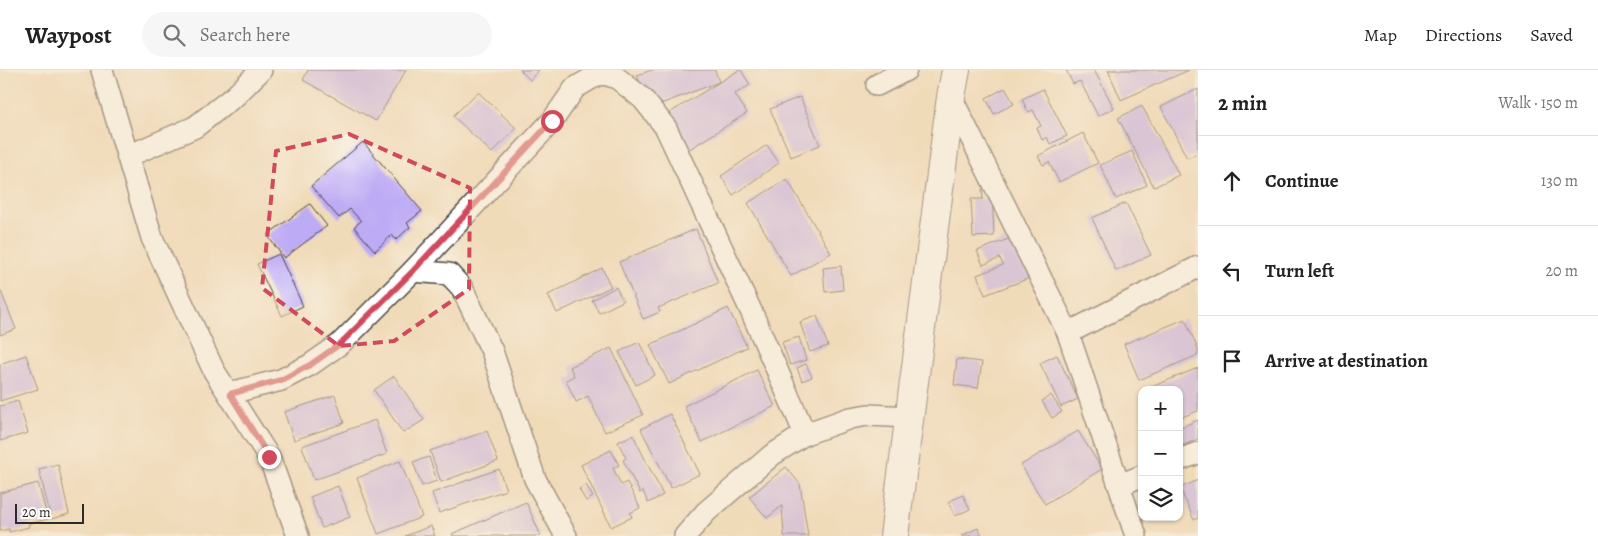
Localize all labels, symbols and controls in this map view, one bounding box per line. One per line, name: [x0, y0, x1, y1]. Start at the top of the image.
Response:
search box: [142, 12, 492, 57]
text: Waypost: [25, 19, 112, 51]
icon: search: [160, 21, 188, 49]
text: Search here: [200, 22, 290, 48]
text: Map: [1364, 23, 1397, 47]
text: Directions: [1425, 23, 1502, 47]
text: Saved: [1530, 23, 1573, 47]
text: 2 min: [1218, 89, 1267, 117]
text: Walk · 150 m: [1498, 92, 1578, 114]
route start: [541, 110, 564, 133]
icon: ahead: [1218, 167, 1246, 195]
text: Continue: [1265, 168, 1339, 194]
text: 130 m: [1541, 170, 1578, 192]
icon: left: [1218, 257, 1246, 285]
text: Turn left: [1265, 258, 1334, 284]
text: 20 m: [1545, 260, 1578, 282]
icon: arrive: [1218, 347, 1246, 375]
text: Arrive at destination: [1265, 348, 1428, 374]
map controls: [1138, 386, 1183, 521]
button: +: [1138, 386, 1183, 431]
button: −: [1138, 431, 1183, 476]
route end: [258, 446, 281, 469]
button: layers: [1138, 476, 1183, 521]
scale bar: [15, 501, 84, 524]
text: 20 m: [22, 503, 51, 522]

